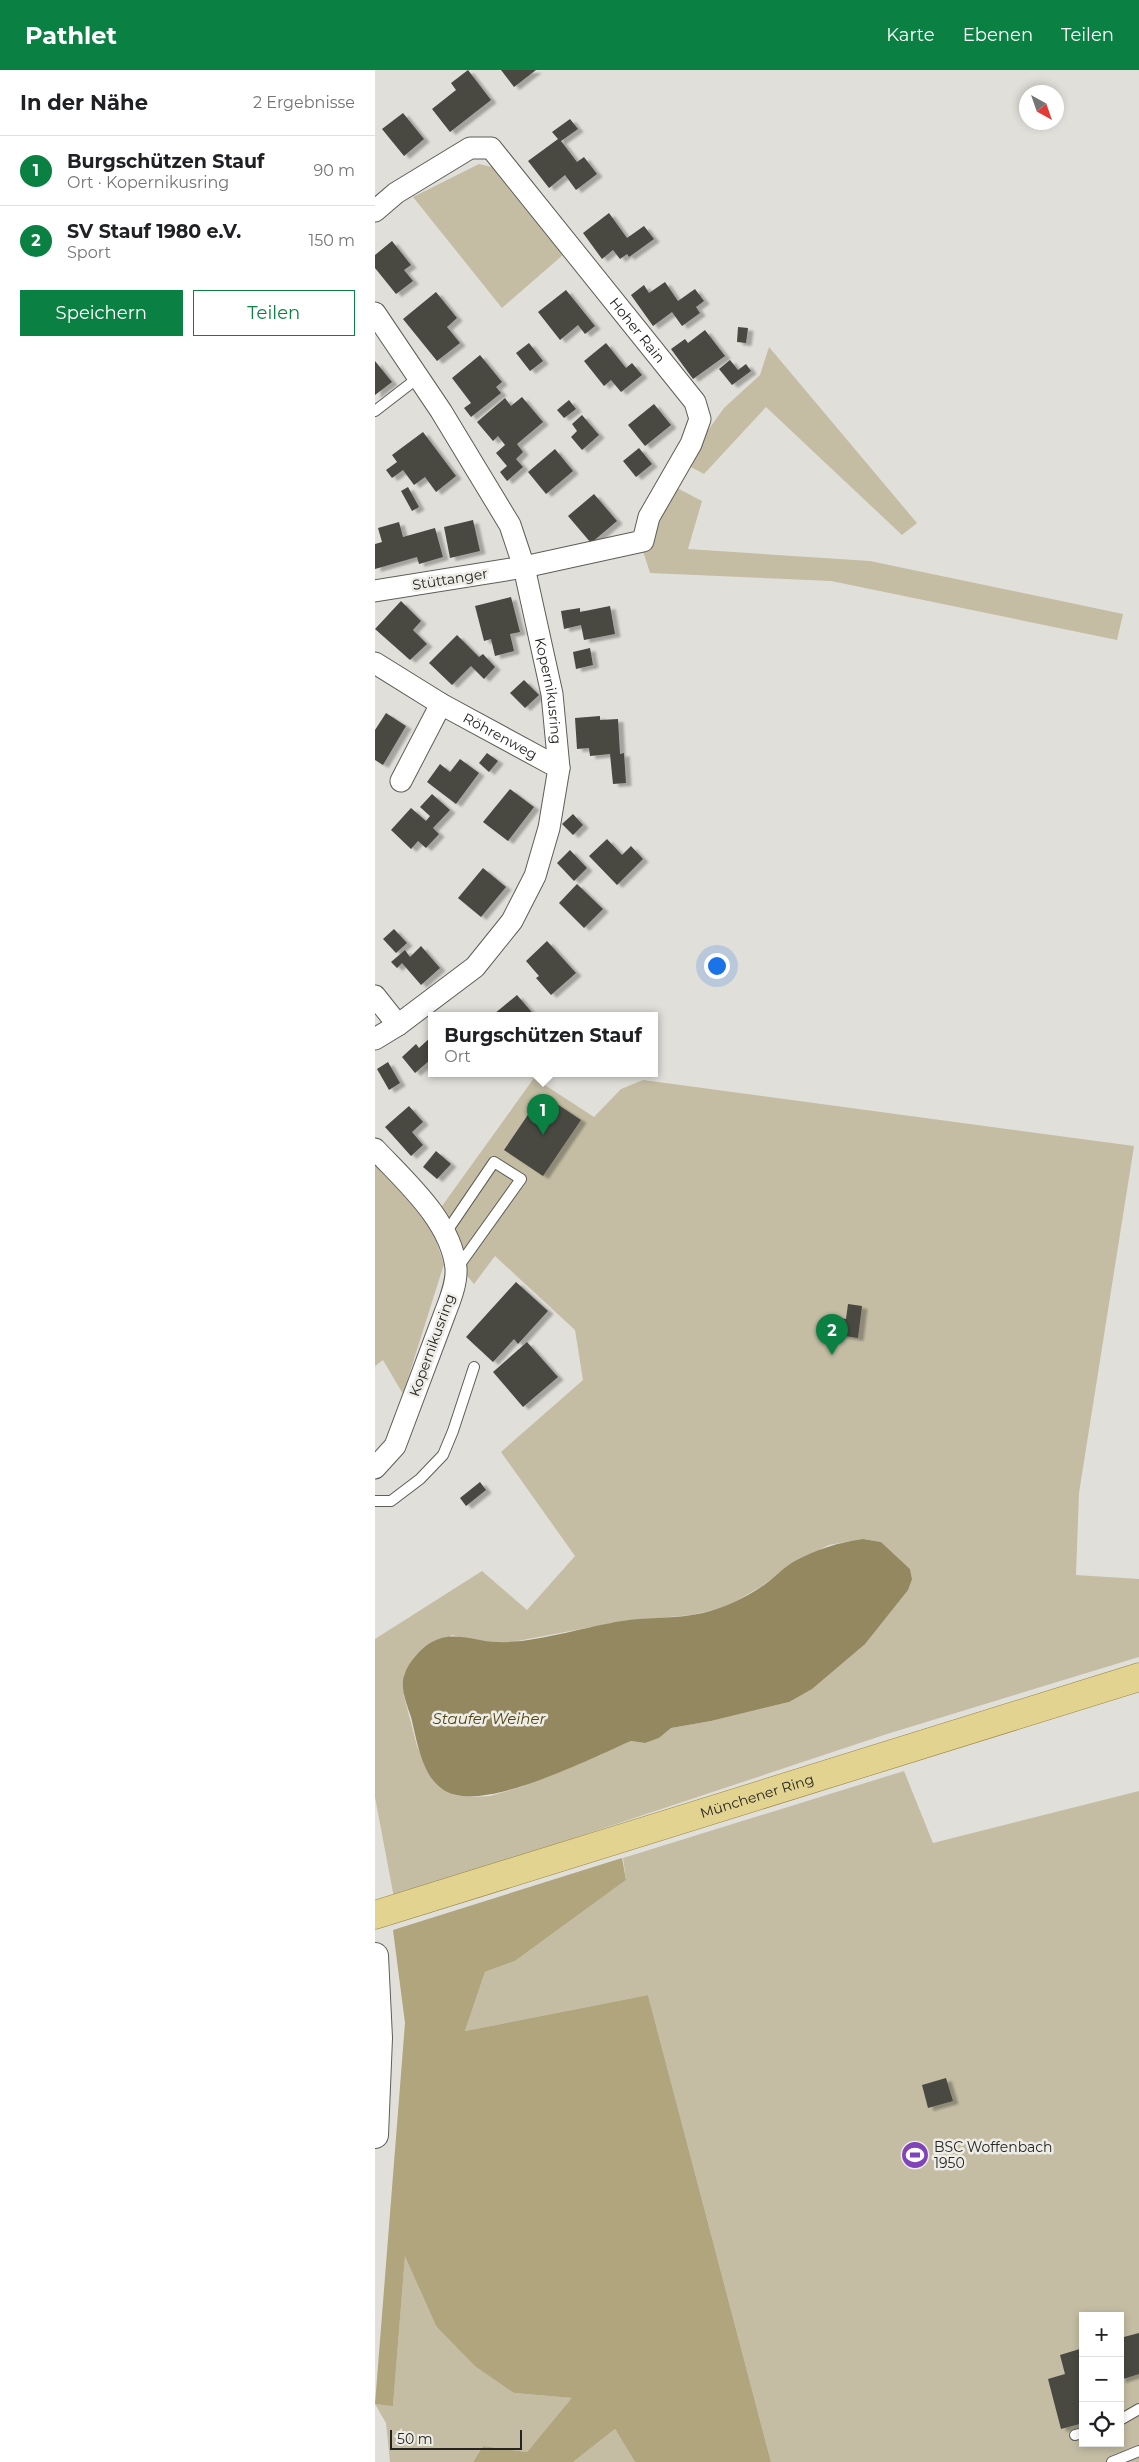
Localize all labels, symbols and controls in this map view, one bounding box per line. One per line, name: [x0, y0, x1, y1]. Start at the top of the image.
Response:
text: Pathlet: [25, 21, 117, 50]
text: Karte: [886, 24, 935, 46]
text: Ebenen: [963, 24, 1033, 46]
text: Teilen: [1061, 24, 1114, 46]
north arrow: [1019, 85, 1064, 130]
text: In der Nähe: [20, 90, 148, 115]
text: 2 Ergebnisse: [253, 93, 355, 112]
text: Burgschützen Stauf: [67, 150, 264, 173]
text: 1: [33, 161, 39, 180]
text: 90 m: [313, 161, 355, 180]
text: Ort · Kopernikusring: [67, 173, 229, 192]
text: SV Stauf 1980 e.V.: [67, 220, 241, 243]
text: 2: [31, 231, 41, 250]
text: 150 m: [308, 231, 355, 250]
text: Sport: [67, 243, 111, 262]
button: Speichern: [20, 290, 183, 336]
button: Teilen: [193, 290, 355, 336]
street label: Hoher Rain: [606, 294, 669, 367]
street label: Stüttanger: [411, 564, 489, 594]
street label: Kopernikusring: [531, 636, 566, 745]
street label: Röhrenweg: [460, 709, 540, 763]
your location: [704, 953, 730, 979]
popup: [428, 1012, 658, 1077]
text: Burgschützen Stauf: [444, 1024, 642, 1047]
text: Ort: [444, 1047, 471, 1066]
pin: 1: [527, 1094, 559, 1135]
street label: Kopernikusring: [405, 1291, 459, 1399]
pin: 2: [816, 1314, 848, 1355]
water label: Staufer Weiher: [432, 1709, 547, 1728]
street label: Münchener Ring: [698, 1770, 816, 1822]
place label: BSC Woffenbach 1950: [934, 2138, 1053, 2172]
sports icon: BSC Woffenbach 1950: [900, 2140, 930, 2170]
map controls: [1079, 2312, 1124, 2447]
button: +: [1079, 2312, 1124, 2357]
button: −: [1079, 2357, 1124, 2402]
button: locate: [1079, 2402, 1124, 2447]
scale bar: [390, 2427, 523, 2450]
text: 50 m: [397, 2430, 433, 2448]

